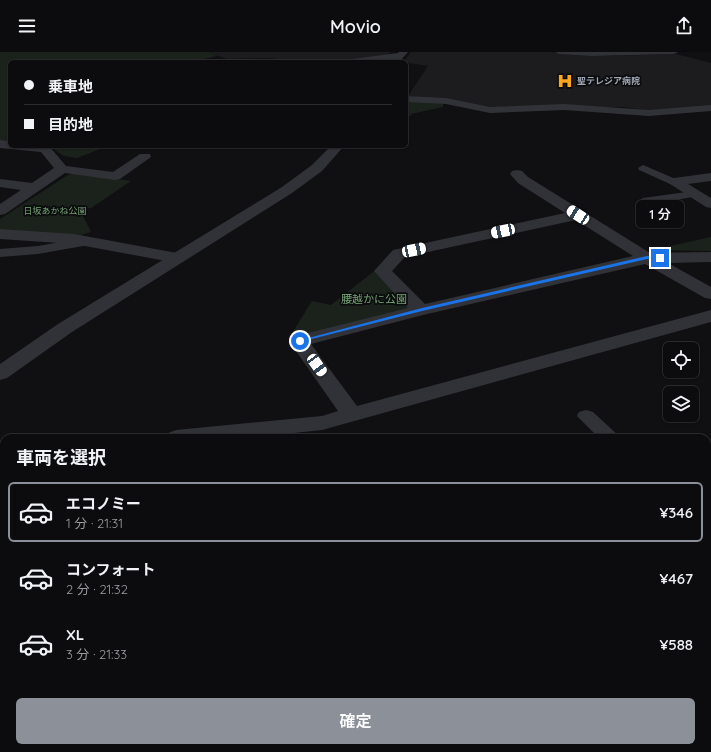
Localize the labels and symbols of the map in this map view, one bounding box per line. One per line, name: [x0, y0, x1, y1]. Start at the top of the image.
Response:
hospital icon: 聖テレジア病院: [556, 72, 574, 90]
place label: 聖テレジア病院: [577, 75, 640, 86]
callout: 1 分: [636, 200, 684, 228]
car: [565, 203, 591, 227]
park label: 日坂あかね公園: [23, 205, 87, 216]
car: [490, 223, 516, 239]
car: [401, 242, 427, 258]
route end: [651, 249, 669, 267]
park label: 腰越かに公園: [341, 292, 407, 306]
route start: [291, 332, 309, 350]
car: [305, 352, 329, 378]

